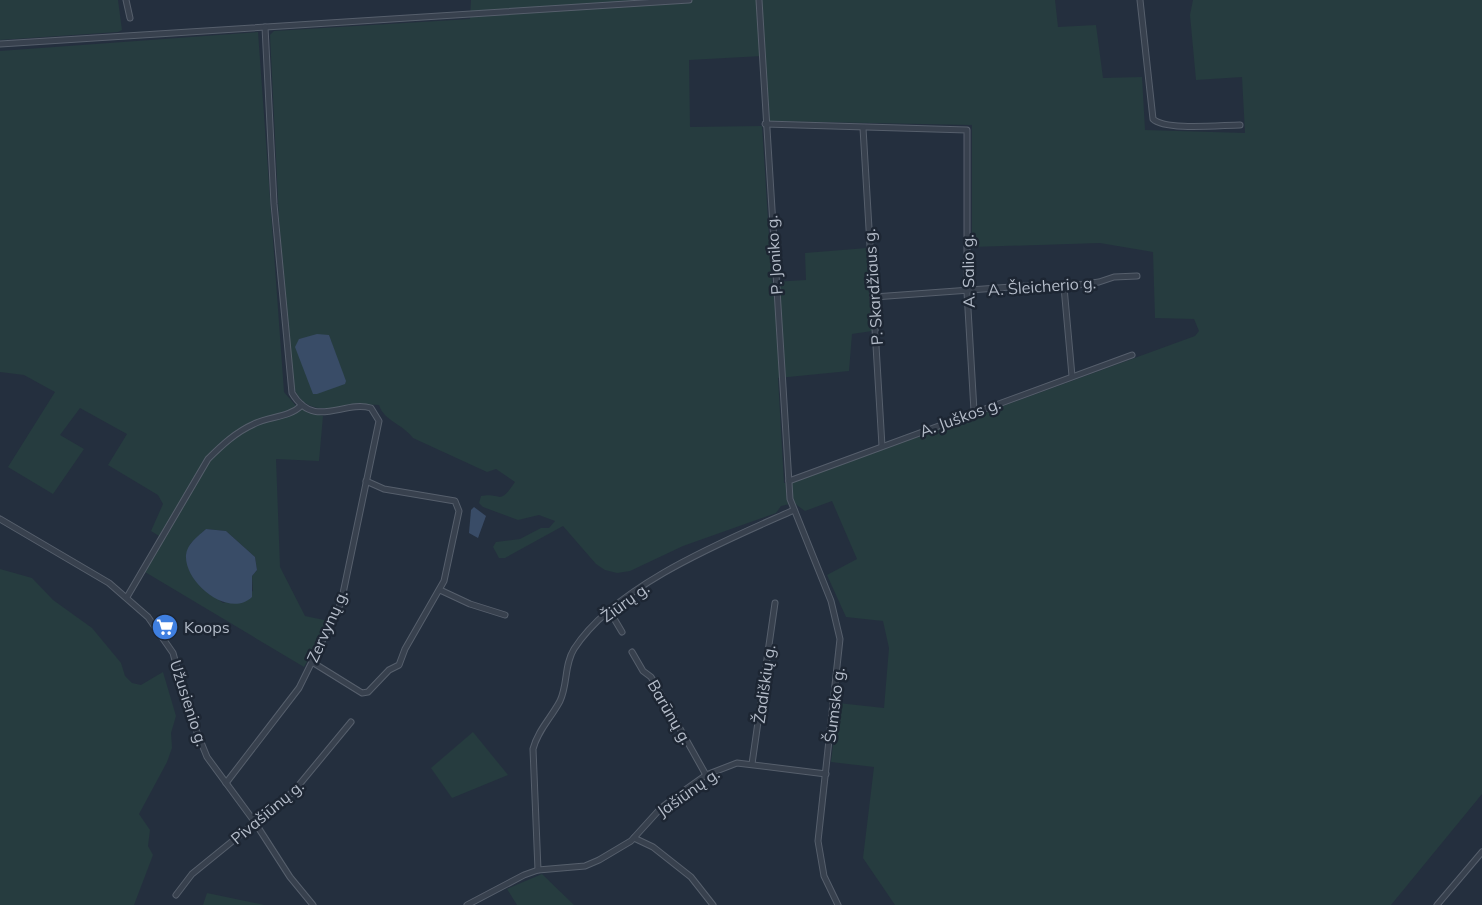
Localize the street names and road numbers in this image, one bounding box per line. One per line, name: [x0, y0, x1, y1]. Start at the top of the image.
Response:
street label: P. Joniko g.: [761, 215, 787, 295]
street label: P. Skardžiaus g.: [859, 228, 887, 346]
street label: A. Salio g.: [957, 234, 979, 308]
street label: A. Šleicherio g.: [987, 272, 1097, 300]
street label: A. Juškos g.: [917, 393, 1003, 441]
street label: Žiūrų g.: [597, 578, 653, 626]
street label: Zervynų g.: [302, 587, 352, 665]
street label: Žadiškių g.: [749, 643, 779, 725]
street label: Užusienio g.: [166, 657, 212, 749]
street label: Šumsko g.: [819, 666, 849, 744]
street label: Barūnų g.: [643, 676, 697, 748]
street label: Jašiūnų g.: [653, 763, 723, 821]
street label: Pivašiūnų g.: [226, 776, 308, 848]

